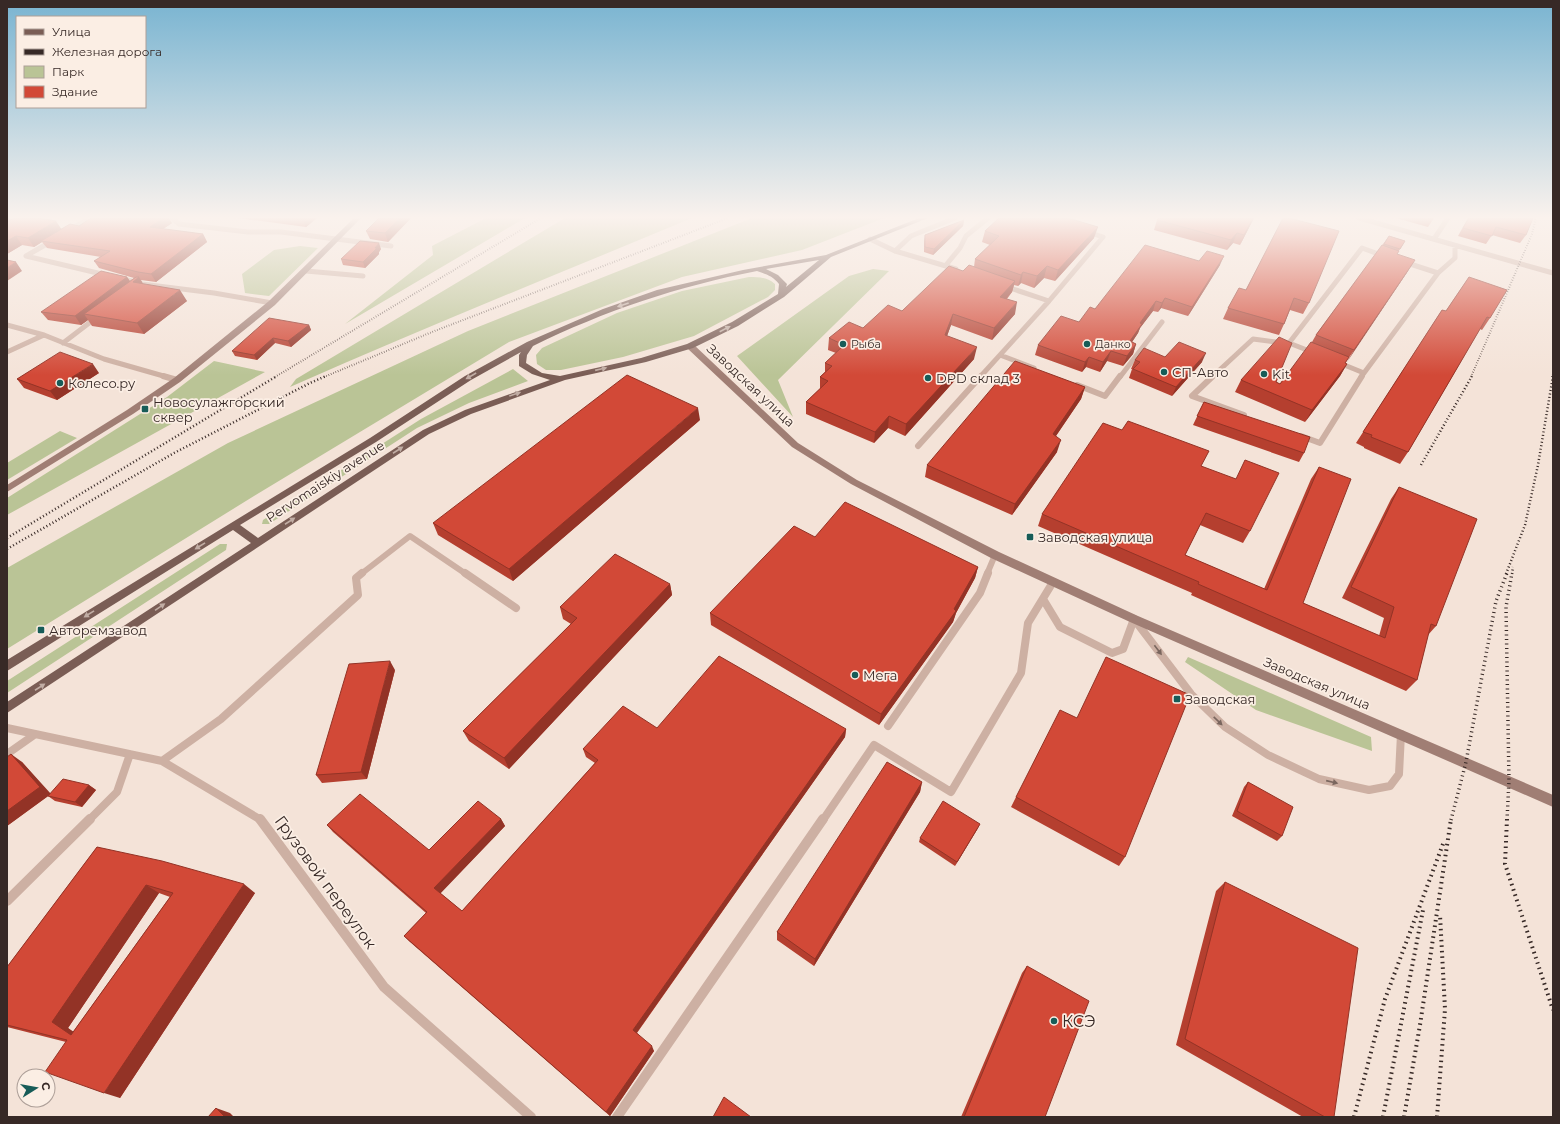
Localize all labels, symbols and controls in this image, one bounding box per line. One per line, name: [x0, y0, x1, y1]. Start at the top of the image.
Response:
legend: [16, 16, 146, 108]
text: Улица: [52, 24, 91, 39]
text: Железная дорога: [52, 44, 162, 59]
text: Парк: [52, 64, 84, 79]
text: Здание: [52, 84, 98, 99]
one-way arrow: [617, 302, 629, 308]
one-way arrow: [719, 326, 731, 332]
place label: Рыба: [851, 337, 881, 351]
place label: Данко: [1095, 337, 1131, 351]
marker: Рыба: [838, 339, 848, 349]
marker: Данко: [1082, 339, 1092, 349]
street label: Заводская улица: [704, 340, 798, 430]
place label: СП-Авто: [1172, 364, 1229, 380]
one-way arrow: [595, 366, 607, 372]
place label: Kit: [1272, 366, 1290, 382]
marker: СП-Авто: [1159, 367, 1169, 377]
marker: Kit: [1259, 369, 1269, 379]
place label: DPD склад 3: [936, 370, 1020, 386]
one-way arrow: [465, 373, 477, 380]
marker: DPD склад 3: [923, 373, 933, 383]
place label: Колесо.ру: [68, 375, 136, 391]
marker: Колесо.ру: [55, 378, 65, 388]
one-way arrow: [510, 391, 522, 397]
place label: Новосулажгорский сквер: [153, 394, 285, 425]
marker: Новосулажгорский сквер: [140, 404, 150, 414]
street label: Pervomaiskiy avenue: [263, 437, 387, 525]
one-way arrow: [393, 446, 403, 454]
one-way arrow: [284, 517, 295, 525]
place label: Заводская улица: [1038, 529, 1152, 545]
marker: Заводская улица: [1025, 532, 1035, 542]
one-way arrow: [194, 542, 205, 549]
one-way arrow: [154, 603, 165, 611]
one-way arrow: [84, 610, 94, 618]
place label: Авторемзавод: [49, 622, 147, 638]
marker: Авторемзавод: [36, 625, 46, 635]
one-way arrow: [1153, 645, 1161, 655]
street label: Заводская улица: [1261, 653, 1373, 713]
place label: Мега: [863, 667, 897, 683]
marker: Мега: [850, 670, 860, 680]
one-way arrow: [34, 683, 45, 691]
place label: Заводская: [1185, 691, 1255, 707]
marker: Заводская: [1172, 694, 1182, 704]
one-way arrow: [1213, 716, 1223, 726]
one-way arrow: [1326, 779, 1338, 785]
street label: Грузовой переулок: [271, 812, 381, 953]
place label: КСЭ: [1062, 1012, 1096, 1031]
marker: КСЭ: [1049, 1016, 1059, 1026]
north arrow: [16, 1068, 56, 1108]
text: С: [38, 1081, 53, 1091]

